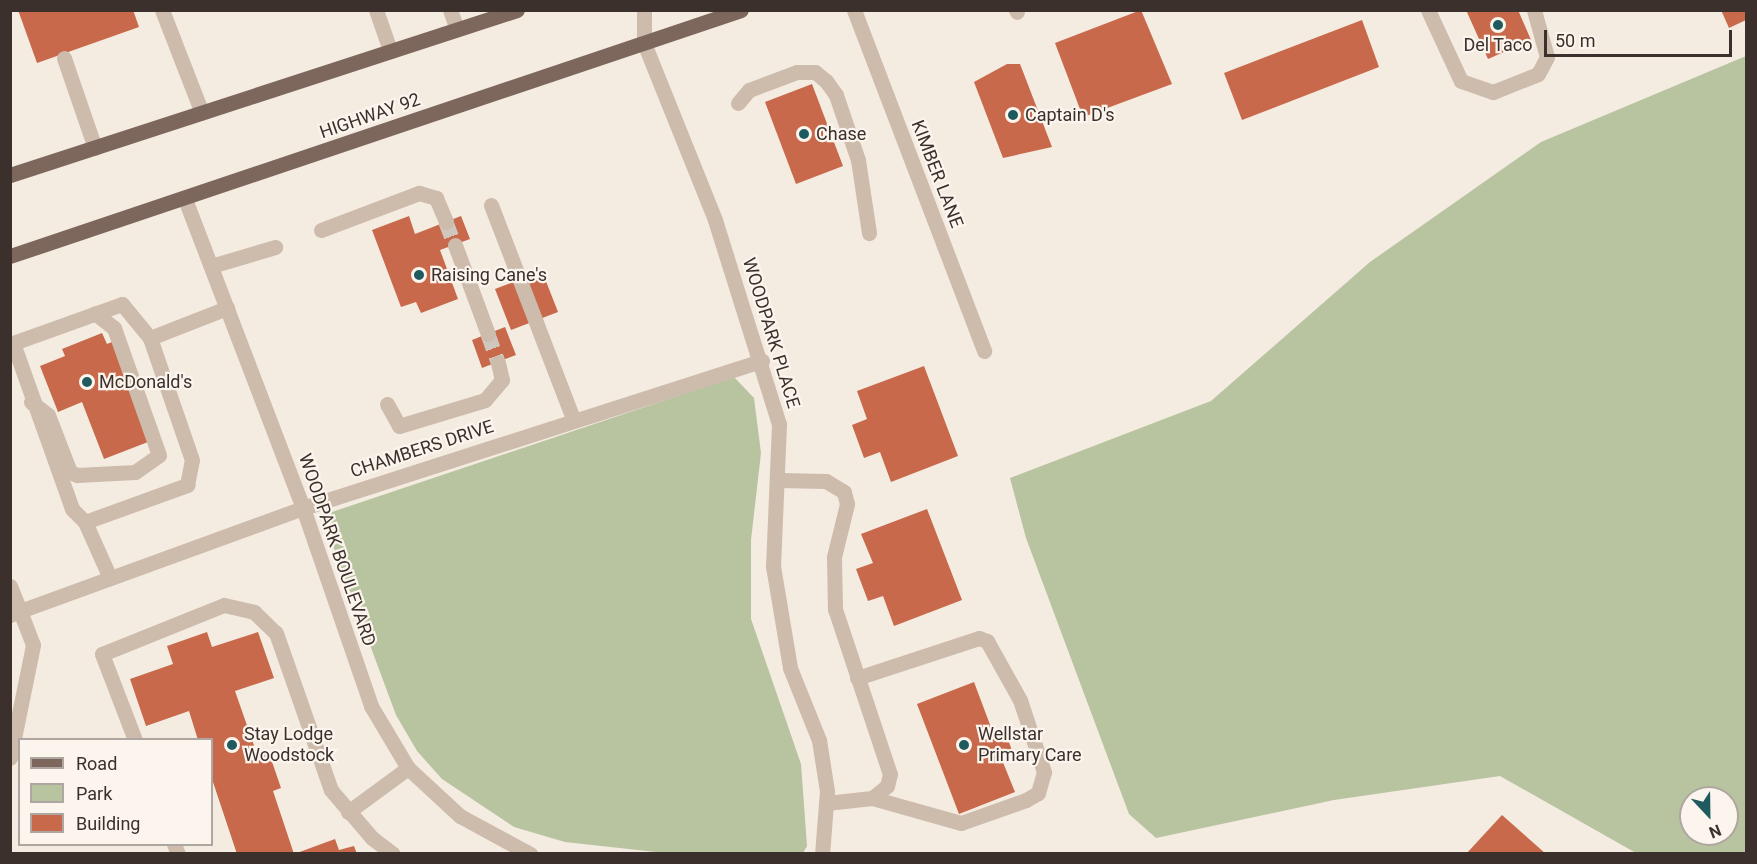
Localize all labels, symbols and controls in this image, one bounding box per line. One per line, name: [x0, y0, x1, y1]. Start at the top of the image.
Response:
marker: Del Taco: [1491, 18, 1505, 32]
scale bar: [1547, 18, 1734, 56]
text: 50 m: [1555, 30, 1595, 51]
place label: Del Taco: [1463, 34, 1533, 56]
street label: HIGHWAY 92: [317, 89, 423, 143]
place label: Captain D's: [1025, 104, 1115, 126]
marker: Captain D's: [1006, 108, 1020, 122]
street label: KIMBER LANE: [907, 117, 967, 231]
place label: Chase: [816, 123, 866, 145]
marker: Chase: [797, 127, 811, 141]
street label: WOODPARK PLACE: [738, 255, 804, 411]
place label: Raising Cane's: [431, 264, 547, 286]
marker: Raising Cane's: [412, 268, 426, 282]
place label: McDonald's: [99, 371, 192, 393]
marker: McDonald's: [80, 375, 94, 389]
street label: CHAMBERS DRIVE: [348, 416, 496, 482]
street label: WOODPARK BOULEVARD: [294, 451, 380, 649]
place label: Stay Lodge Woodstock: [244, 724, 334, 766]
place label: Wellstar Primary Care: [978, 724, 1082, 766]
marker: Wellstar Primary Care: [955, 736, 973, 754]
legend: [18, 738, 213, 846]
marker: Stay Lodge Woodstock: [225, 738, 239, 752]
text: Road: [76, 753, 117, 774]
text: Park: [76, 783, 112, 804]
north arrow: [1679, 786, 1739, 846]
text: Building: [76, 813, 140, 834]
text: N: [1706, 820, 1724, 842]

